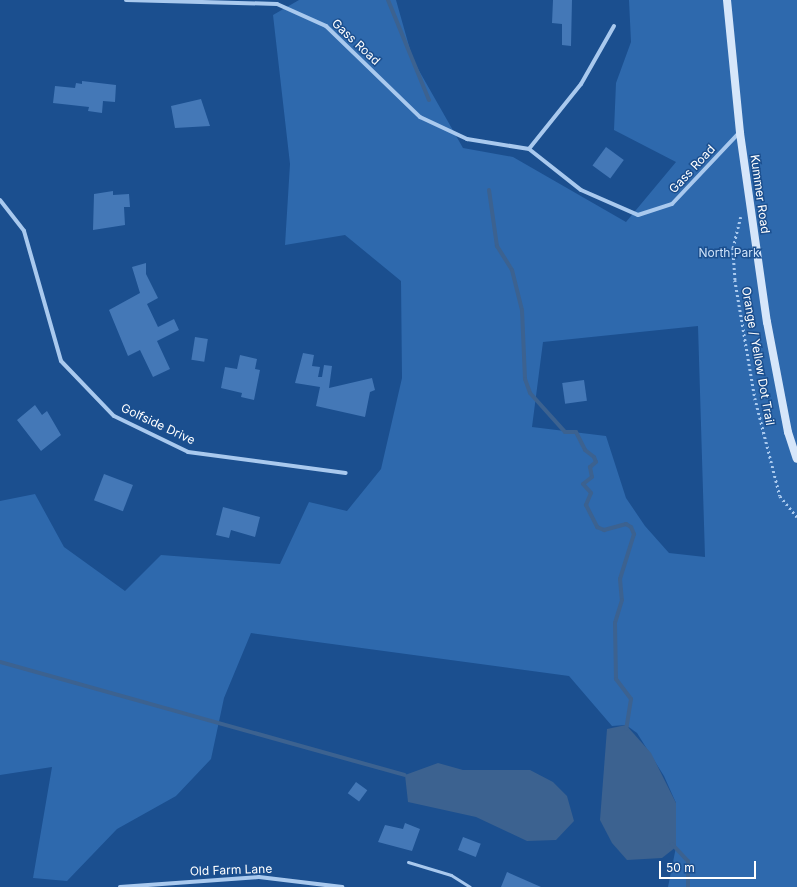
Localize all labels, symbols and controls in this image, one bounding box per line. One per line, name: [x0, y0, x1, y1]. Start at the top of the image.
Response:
street label: Gass Road: [329, 16, 383, 68]
street label: Gass Road: [666, 142, 718, 196]
street label: Kummer Road: [747, 154, 773, 234]
park label: North Park: [698, 246, 760, 260]
street label: Orange / Yellow Dot Trail: [739, 286, 777, 426]
street label: Golfside Drive: [119, 401, 197, 447]
scale bar: [661, 853, 758, 879]
text: 50 m: [666, 860, 695, 875]
street label: Old Farm Lane: [190, 861, 272, 879]

